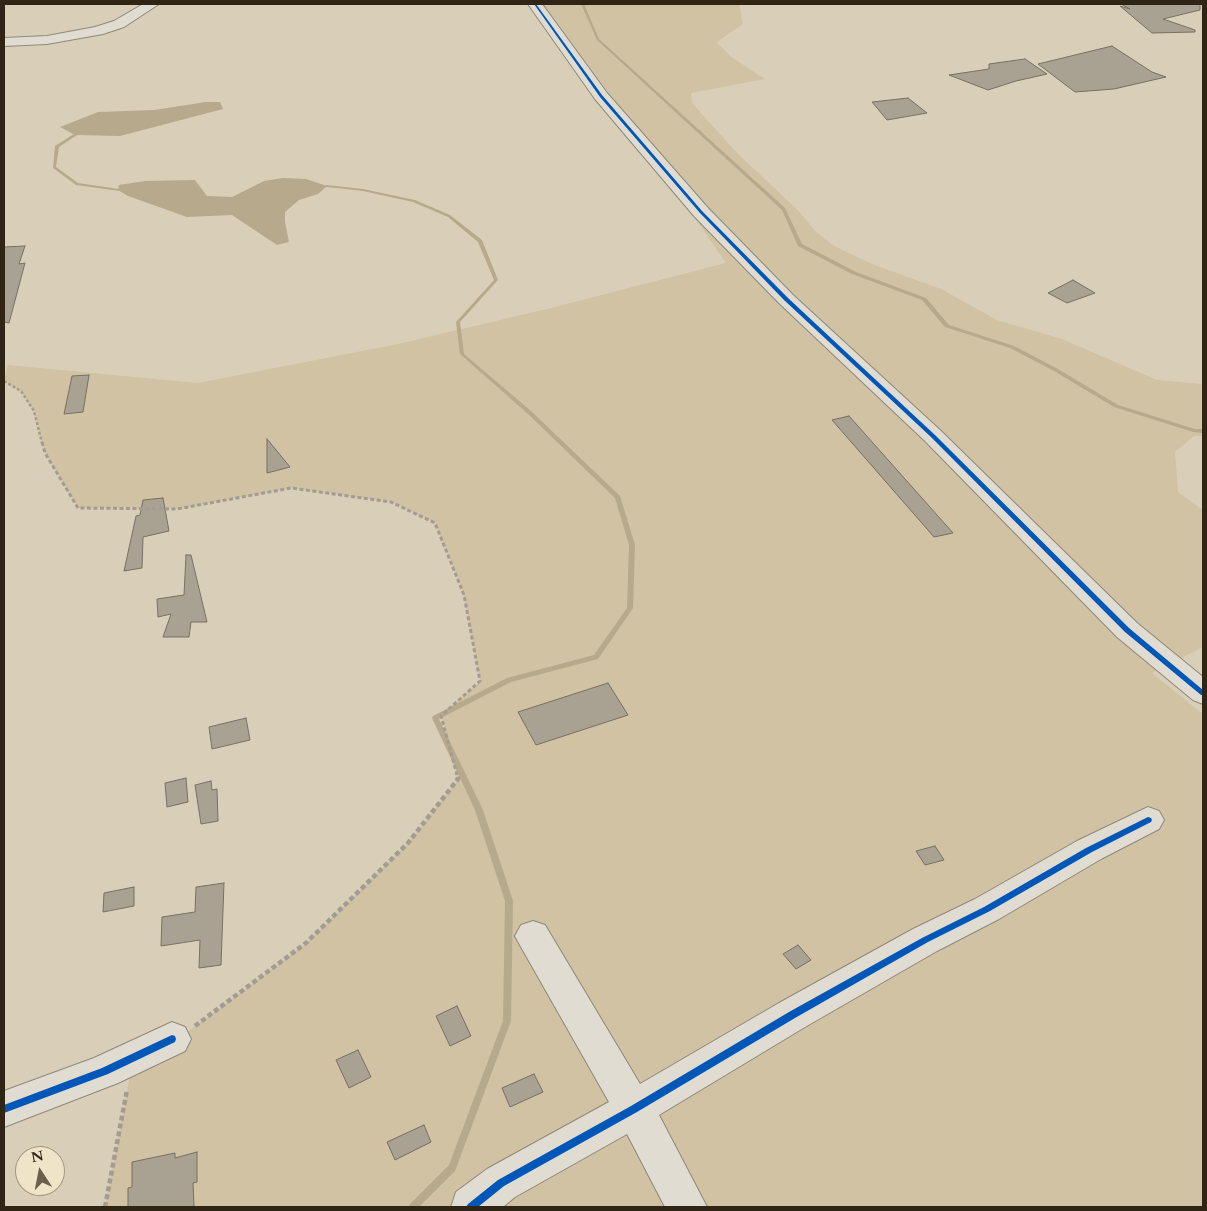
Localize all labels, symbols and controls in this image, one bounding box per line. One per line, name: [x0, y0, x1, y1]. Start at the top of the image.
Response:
north arrow: [15, 1146, 65, 1196]
text: N: [29, 1146, 45, 1167]

